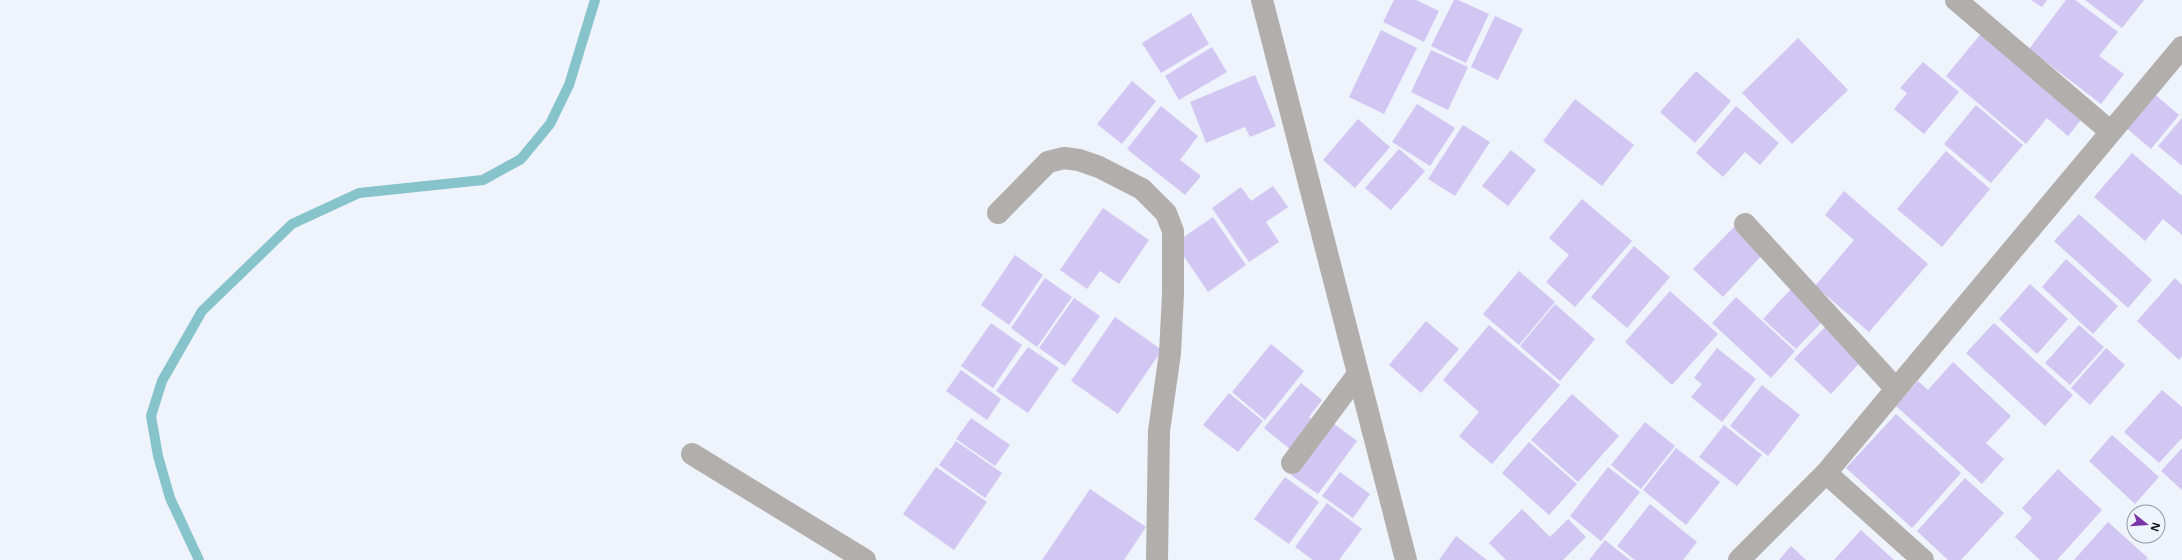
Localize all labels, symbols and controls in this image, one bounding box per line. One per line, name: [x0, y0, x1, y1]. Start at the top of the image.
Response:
north arrow: [2126, 504, 2166, 544]
text: N: [2148, 521, 2165, 534]

